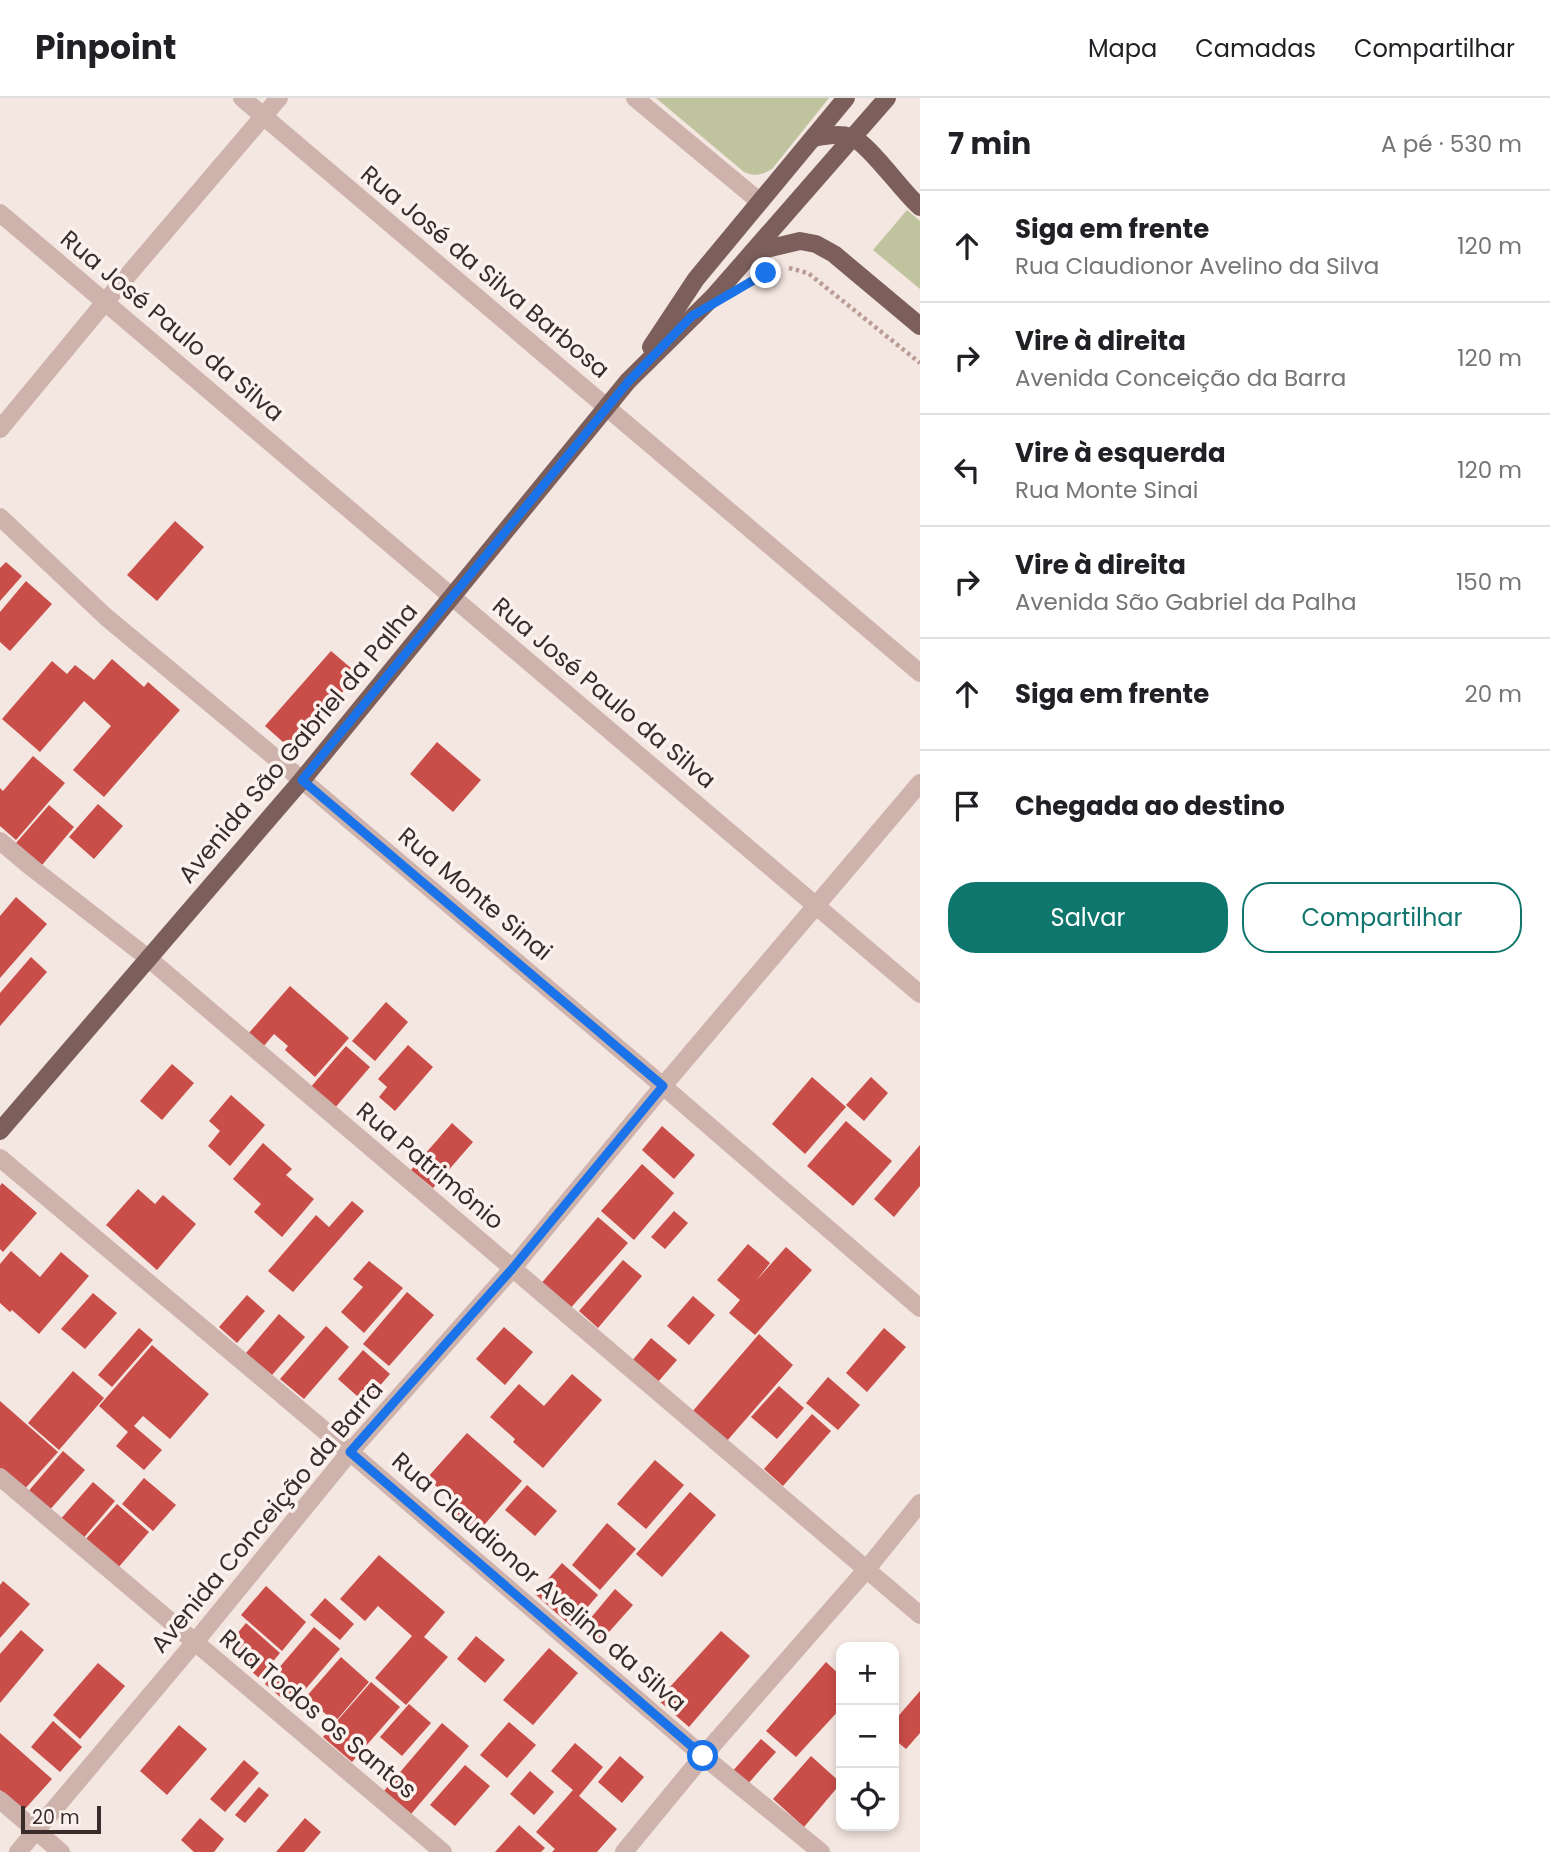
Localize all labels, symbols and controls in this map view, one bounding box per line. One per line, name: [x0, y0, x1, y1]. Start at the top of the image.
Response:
text: Pinpoint: [35, 24, 176, 71]
text: Mapa: [1088, 32, 1157, 65]
text: Camadas: [1195, 32, 1316, 65]
text: Compartilhar: [1354, 32, 1515, 65]
text: 7 min: [948, 122, 1031, 165]
text: A pé · 530 m: [1381, 128, 1522, 160]
street label: Rua José da Silva Barbosa: [354, 158, 617, 386]
text: Siga em frente: [1015, 211, 1209, 247]
street label: Rua José Paulo da Silva: [54, 222, 291, 429]
icon: ahead: [948, 227, 986, 265]
text: 120 m: [1457, 230, 1522, 262]
text: Rua Claudionor Avelino da Silva: [1015, 250, 1379, 282]
route end: [750, 257, 781, 288]
text: Vire à direita: [1015, 323, 1186, 359]
icon: right: [948, 339, 986, 377]
text: 120 m: [1457, 342, 1522, 374]
text: Avenida Conceição da Barra: [1015, 362, 1346, 394]
text: Vire à esquerda: [1015, 435, 1226, 471]
icon: left: [948, 451, 986, 489]
text: 120 m: [1457, 454, 1522, 486]
text: Rua Monte Sinai: [1015, 474, 1199, 506]
text: Vire à direita: [1015, 547, 1186, 583]
icon: right: [948, 563, 986, 601]
text: 150 m: [1456, 566, 1522, 598]
text: Avenida São Gabriel da Palha: [1015, 586, 1357, 618]
street label: Rua José Paulo da Silva: [486, 589, 723, 796]
street label: Avenida São Gabriel da Palha: [170, 596, 425, 890]
icon: ahead: [948, 675, 986, 713]
text: Siga em frente: [1015, 676, 1209, 712]
text: 20 m: [1464, 678, 1522, 710]
icon: arrive: [948, 787, 986, 825]
text: Chegada ao destino: [1015, 788, 1285, 824]
street label: Rua Monte Sinai: [391, 819, 559, 968]
button: Salvar: [948, 882, 1228, 953]
button: Compartilhar: [1242, 882, 1522, 953]
street label: Rua Patrimônio: [350, 1094, 511, 1237]
street label: Avenida Conceição da Barra: [143, 1374, 390, 1660]
street label: Rua Claudionor Avelino da Silva: [385, 1444, 694, 1719]
street label: Rua Todos os Santos: [213, 1621, 424, 1806]
map controls: [836, 1642, 899, 1831]
button: +: [836, 1642, 899, 1705]
button: −: [836, 1705, 899, 1768]
route start: [687, 1740, 718, 1771]
button: locate: [836, 1768, 899, 1831]
scale bar: [21, 1803, 102, 1835]
text: 20 m: [32, 1804, 80, 1831]

